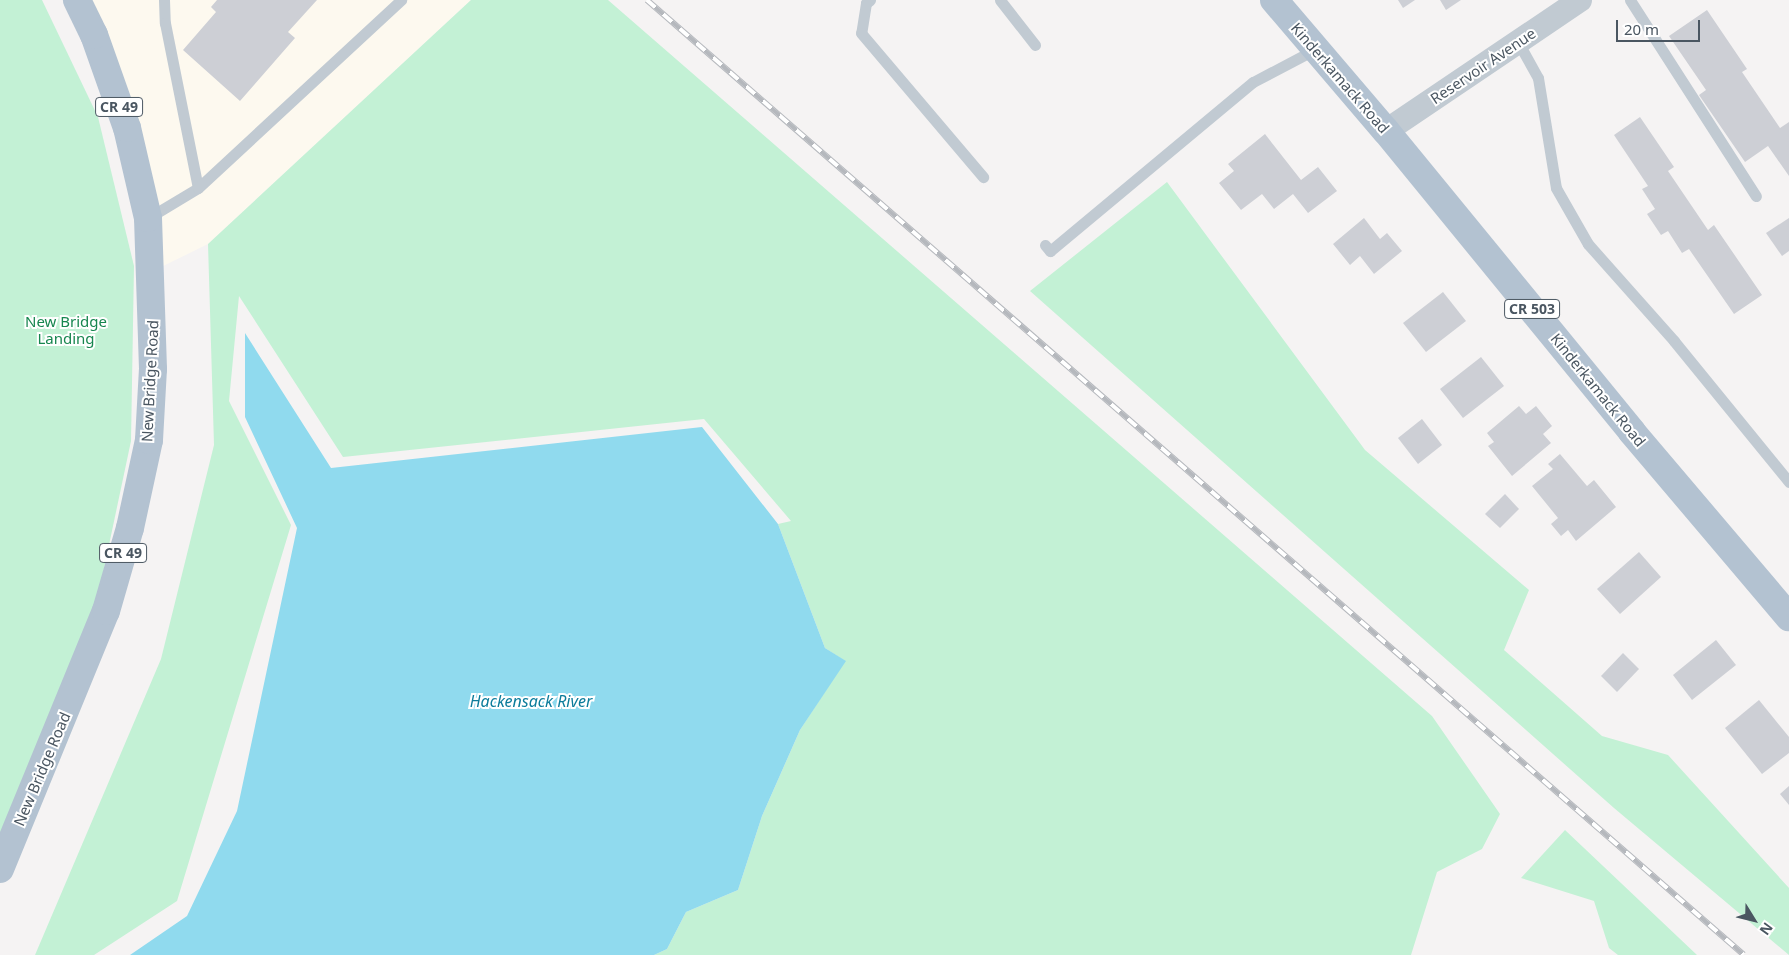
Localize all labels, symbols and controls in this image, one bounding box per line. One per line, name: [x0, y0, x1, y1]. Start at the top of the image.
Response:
scale bar: [1619, 10, 1703, 42]
street label: Kinderkamack Road: [1287, 19, 1393, 137]
text: 20 m: [1624, 19, 1659, 39]
street label: Reservoir Avenue: [1427, 24, 1539, 108]
road number: CR 49: [94, 95, 144, 118]
road number: CR 503: [1503, 298, 1561, 320]
park label: New Bridge Landing: [25, 312, 107, 347]
street label: New Bridge Road: [138, 320, 162, 442]
street label: Kinderkamack Road: [1547, 330, 1649, 450]
road number: CR 49: [98, 542, 148, 564]
water label: Hackensack River: [470, 691, 592, 711]
street label: New Bridge Road: [10, 709, 74, 829]
north arrow: [1729, 895, 1779, 945]
text: N: [1756, 919, 1778, 939]

